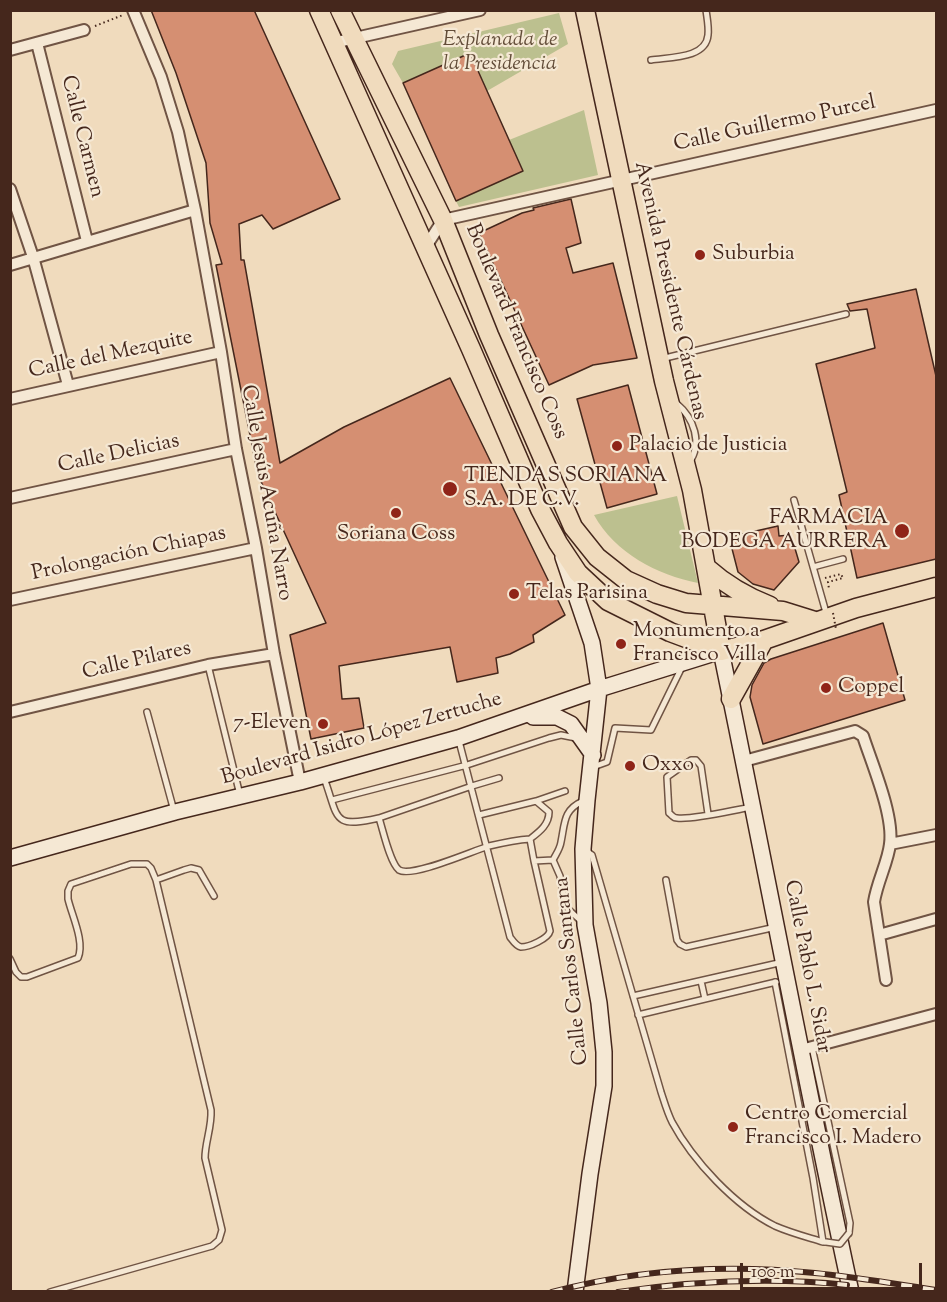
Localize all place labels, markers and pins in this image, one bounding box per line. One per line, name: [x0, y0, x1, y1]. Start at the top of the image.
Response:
place label: Suburbia: [712, 242, 795, 268]
marker: Suburbia: [693, 248, 707, 262]
place label: Palacio de Justicia: [629, 433, 787, 459]
marker: Palacio de Justicia: [610, 439, 624, 453]
place label: TIENDAS SORIANA S.A. DE C.V.: [464, 464, 667, 514]
marker: TIENDAS SORIANA S.A. DE C.V.: [441, 480, 459, 498]
marker: Soriana Coss: [389, 506, 403, 520]
place label: FARMACIA BODEGA AURRERA: [681, 506, 888, 556]
place label: Soriana Coss: [337, 522, 455, 548]
marker: FARMACIA BODEGA AURRERA: [893, 522, 911, 540]
place label: Telas Parisina: [526, 581, 648, 607]
marker: Telas Parisina: [507, 587, 521, 601]
place label: Monumento a Francisco Villa: [633, 619, 766, 669]
marker: Monumento a Francisco Villa: [614, 637, 628, 651]
place label: Coppel: [838, 675, 904, 701]
marker: Coppel: [819, 681, 833, 695]
place label: 7-Eleven: [233, 711, 311, 737]
marker: 7-Eleven: [316, 717, 330, 731]
place label: Oxxo: [642, 753, 694, 779]
marker: Oxxo: [623, 759, 637, 773]
place label: Centro Comercial Francisco I. Madero: [745, 1102, 921, 1152]
marker: Centro Comercial Francisco I. Madero: [726, 1120, 740, 1134]

